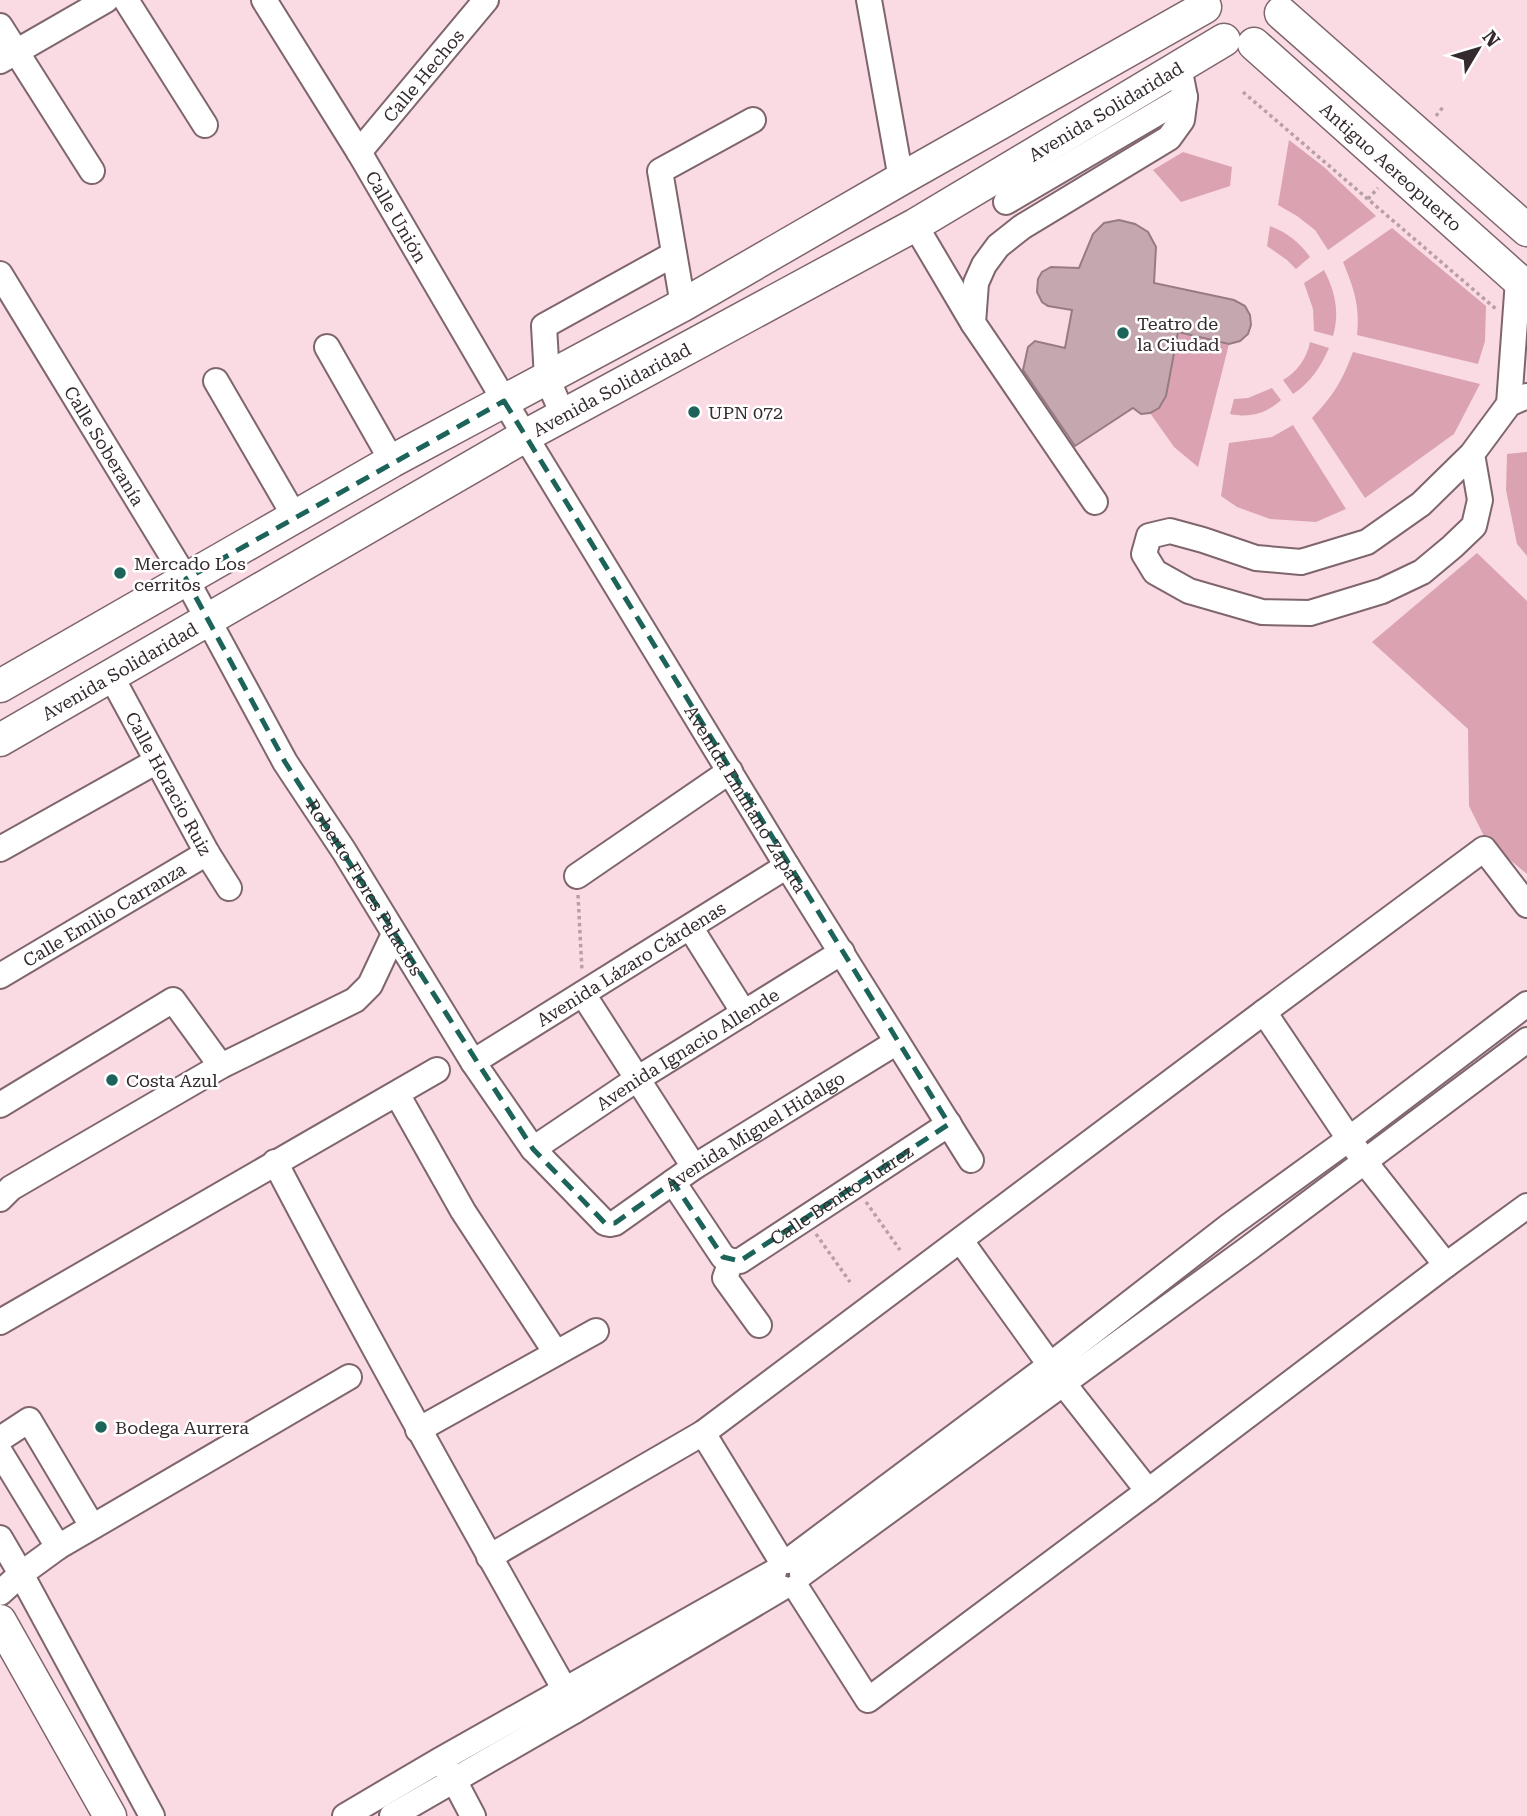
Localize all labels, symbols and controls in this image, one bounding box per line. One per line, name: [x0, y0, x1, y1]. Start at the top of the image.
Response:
north arrow: [1443, 14, 1513, 84]
street label: Calle Hechos: [378, 25, 468, 126]
text: N: [1477, 26, 1505, 52]
street label: Avenida Solidaridad: [1024, 56, 1187, 165]
street label: Antiguo Aereopuerto: [1316, 98, 1466, 235]
street label: Calle Unión: [362, 167, 432, 266]
place label: Teatro de la Ciudad: [1137, 313, 1220, 355]
marker: Teatro de la Ciudad: [1115, 325, 1131, 341]
street label: Avenida Solidaridad: [529, 338, 694, 440]
street label: Calle Soberanía: [60, 382, 149, 510]
place label: UPN 072: [708, 402, 783, 423]
marker: UPN 072: [686, 404, 702, 420]
place label: Mercado Los cerritos: [134, 553, 246, 595]
marker: Mercado Los cerritos: [112, 565, 128, 581]
street label: Avenida Solidaridad: [38, 617, 201, 724]
street label: Avenida Emiliano Zapata: [681, 701, 812, 897]
street label: Calle Horacio Ruiz: [122, 708, 217, 859]
street label: Roberto Flores Palacios: [302, 795, 428, 979]
street label: Calle Emilio Carranza: [19, 858, 189, 971]
street label: Avenida Lázaro Cárdenas: [532, 897, 729, 1030]
street label: Avenida Ignacio Allende: [592, 983, 782, 1114]
street label: Avenida Miguel Hidalgo: [661, 1067, 848, 1195]
place label: Costa Azul: [126, 1070, 218, 1091]
marker: Costa Azul: [104, 1072, 120, 1088]
street label: Calle Benito Juárez: [766, 1140, 917, 1249]
place label: Bodega Aurrera: [115, 1417, 249, 1438]
marker: Bodega Aurrera: [93, 1419, 109, 1435]

